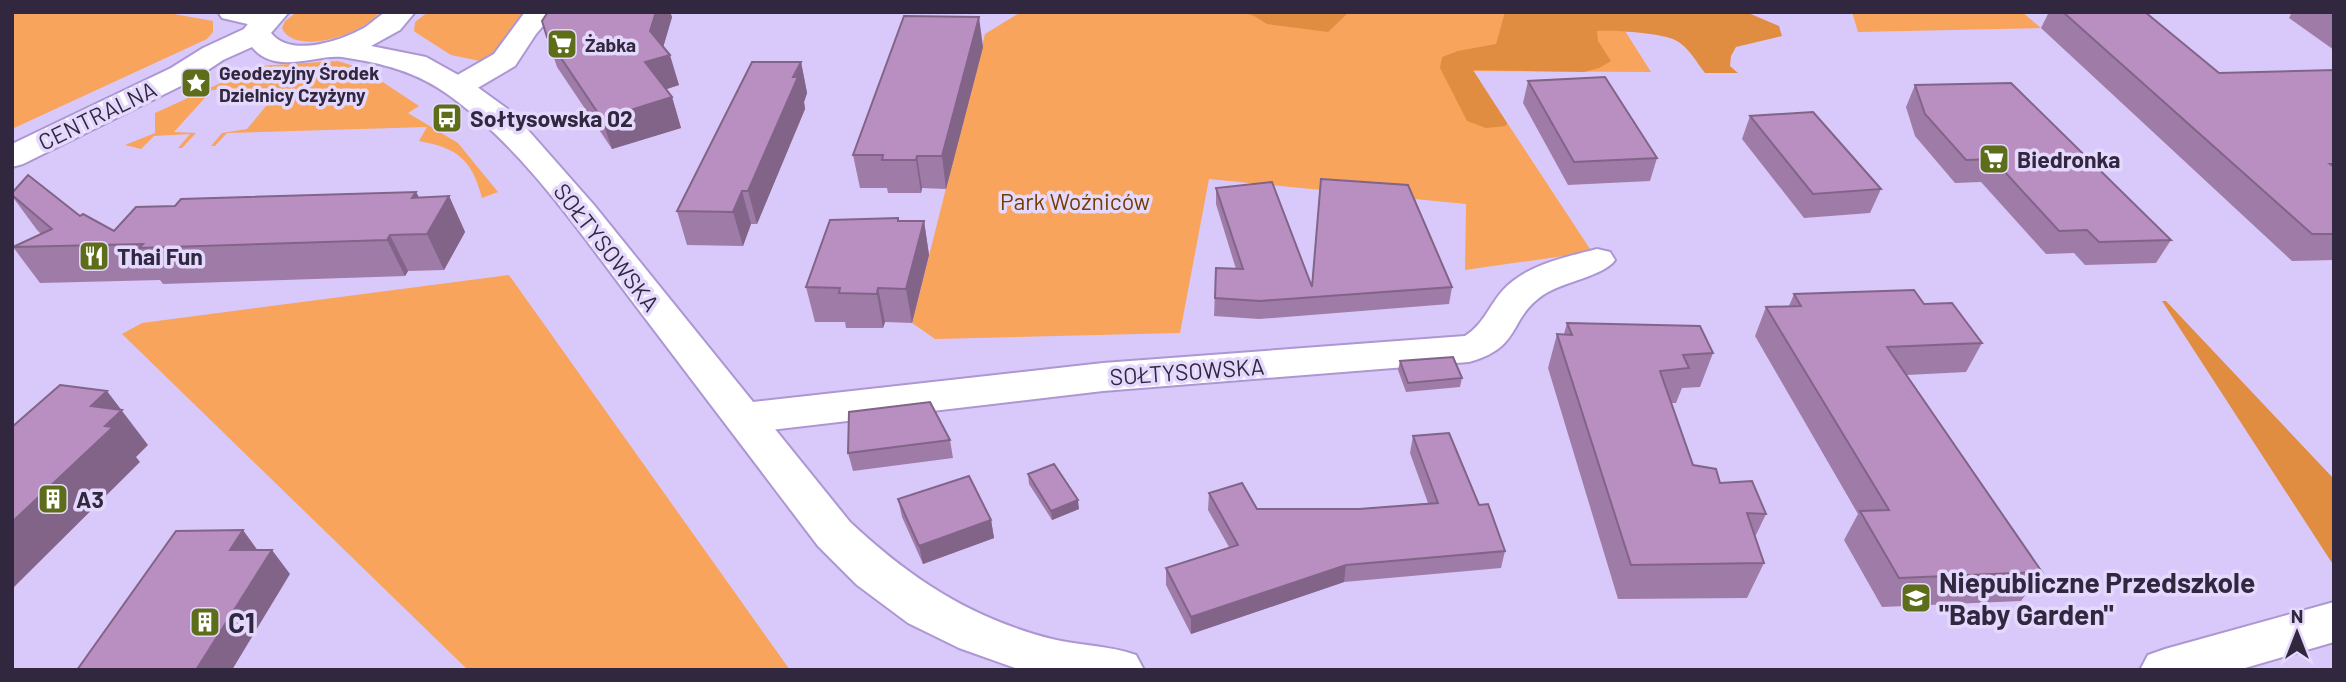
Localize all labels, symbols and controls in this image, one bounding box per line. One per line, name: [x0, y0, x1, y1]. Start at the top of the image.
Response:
supermarket icon: Żabka: [545, 27, 579, 61]
place label: Żabka: [585, 33, 636, 56]
place label: Geodezyjny Środek Dzielnicy Czyżyny: [219, 61, 379, 106]
place icon: Geodezyjny Środek Dzielnicy Czyżyny: [179, 66, 213, 100]
street label: CENTRALNA: [33, 74, 161, 156]
bus stop icon: Sołtysowska 02: [430, 101, 464, 135]
place label: Sołtysowska 02: [470, 104, 633, 132]
supermarket icon: Biedronka: [1977, 142, 2011, 176]
place label: Biedronka: [2017, 145, 2120, 173]
street label: SOŁTYSOWSKA: [548, 177, 666, 317]
park label: Park Woźniców: [1000, 187, 1150, 215]
restaurant icon: Thai Fun: [77, 239, 111, 273]
place label: Thai Fun: [117, 242, 203, 270]
street label: SOŁTYSOWSKA: [1109, 352, 1265, 390]
building icon: A3: [36, 482, 70, 516]
place label: A3: [76, 485, 104, 513]
place label: Niepubliczne Przedszkole "Baby Garden": [1939, 565, 2255, 631]
school or university icon: Niepubliczne Przedszkole "Baby Garden": [1899, 581, 1933, 615]
north arrow: [2262, 598, 2332, 668]
text: N: [2291, 604, 2303, 627]
building icon: C1: [188, 605, 222, 639]
place label: C1: [228, 605, 255, 639]

